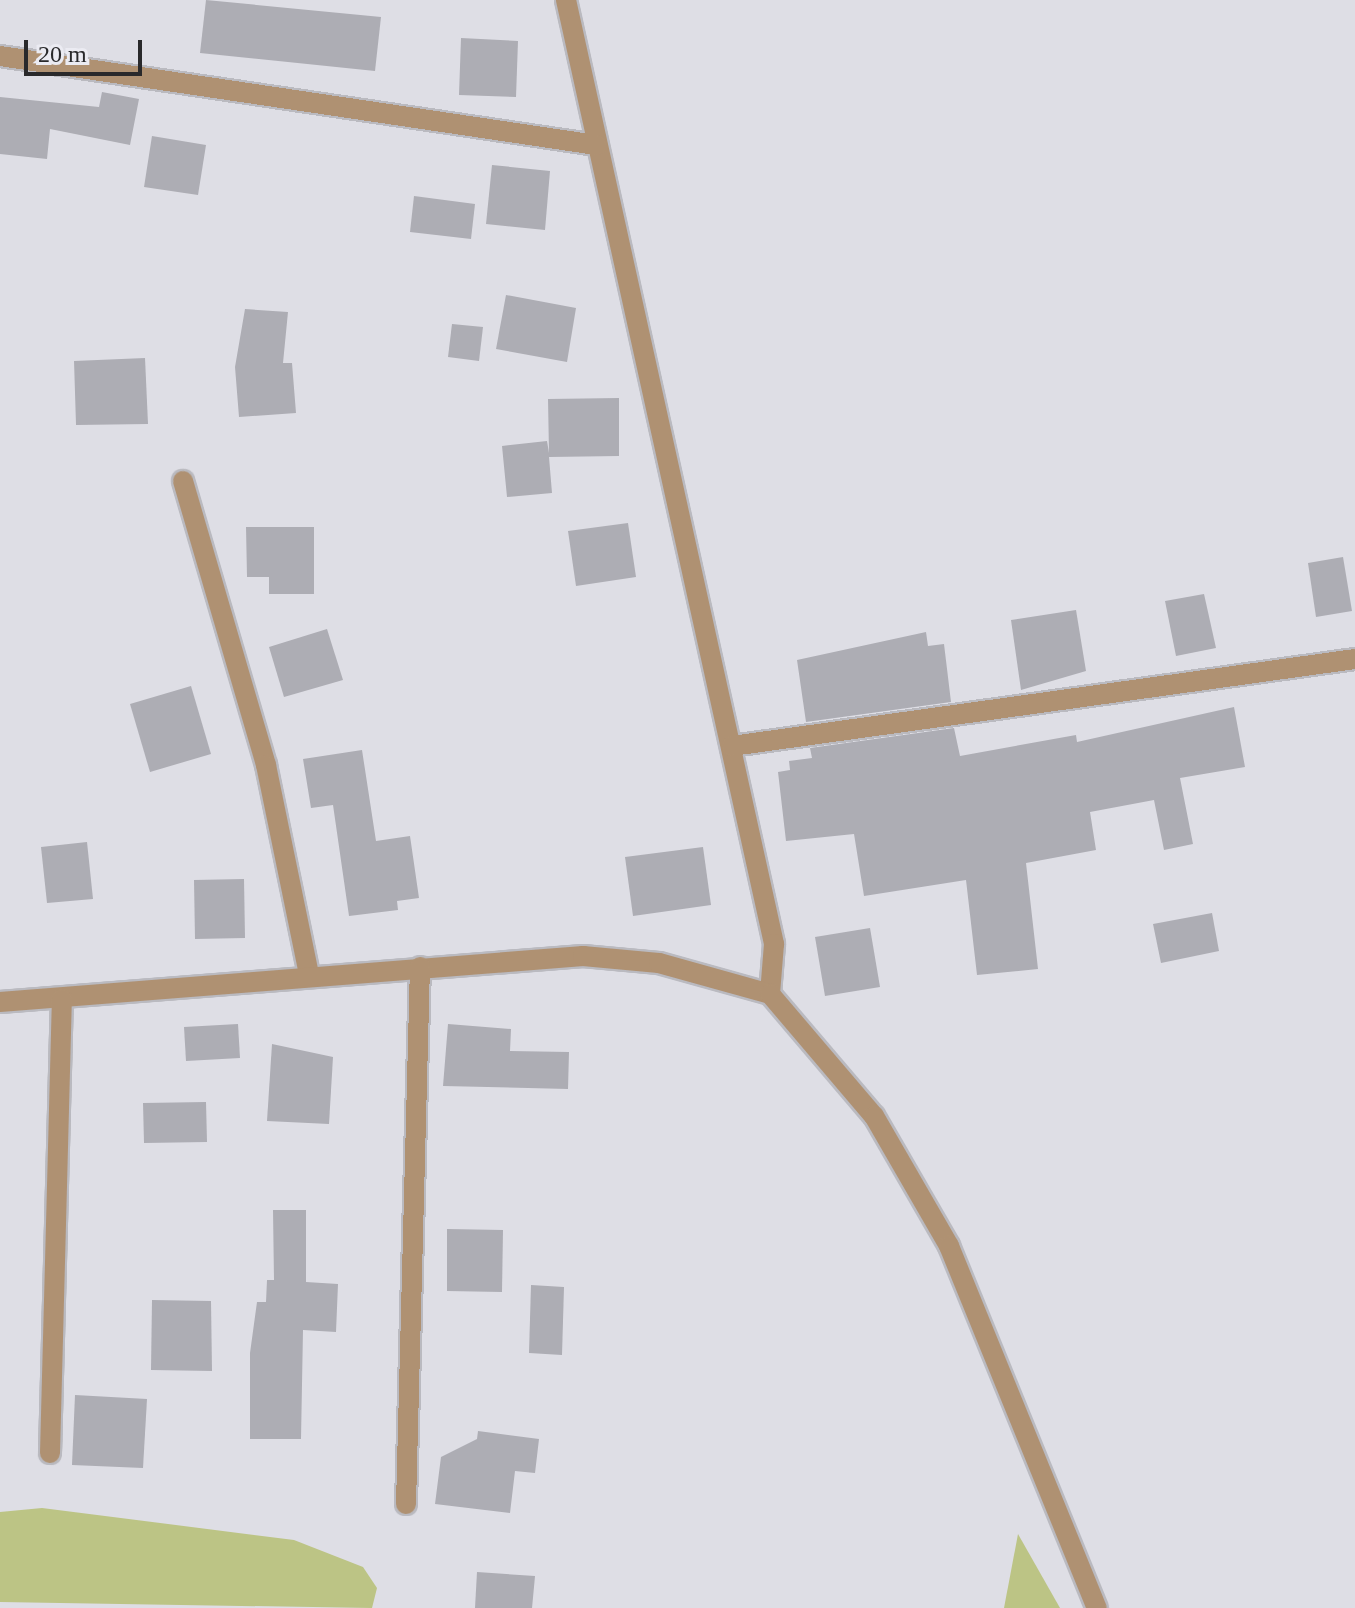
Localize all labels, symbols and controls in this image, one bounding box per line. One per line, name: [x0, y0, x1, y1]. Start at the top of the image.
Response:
scale bar: [28, 24, 146, 74]
text: 20 m: [38, 41, 87, 67]

